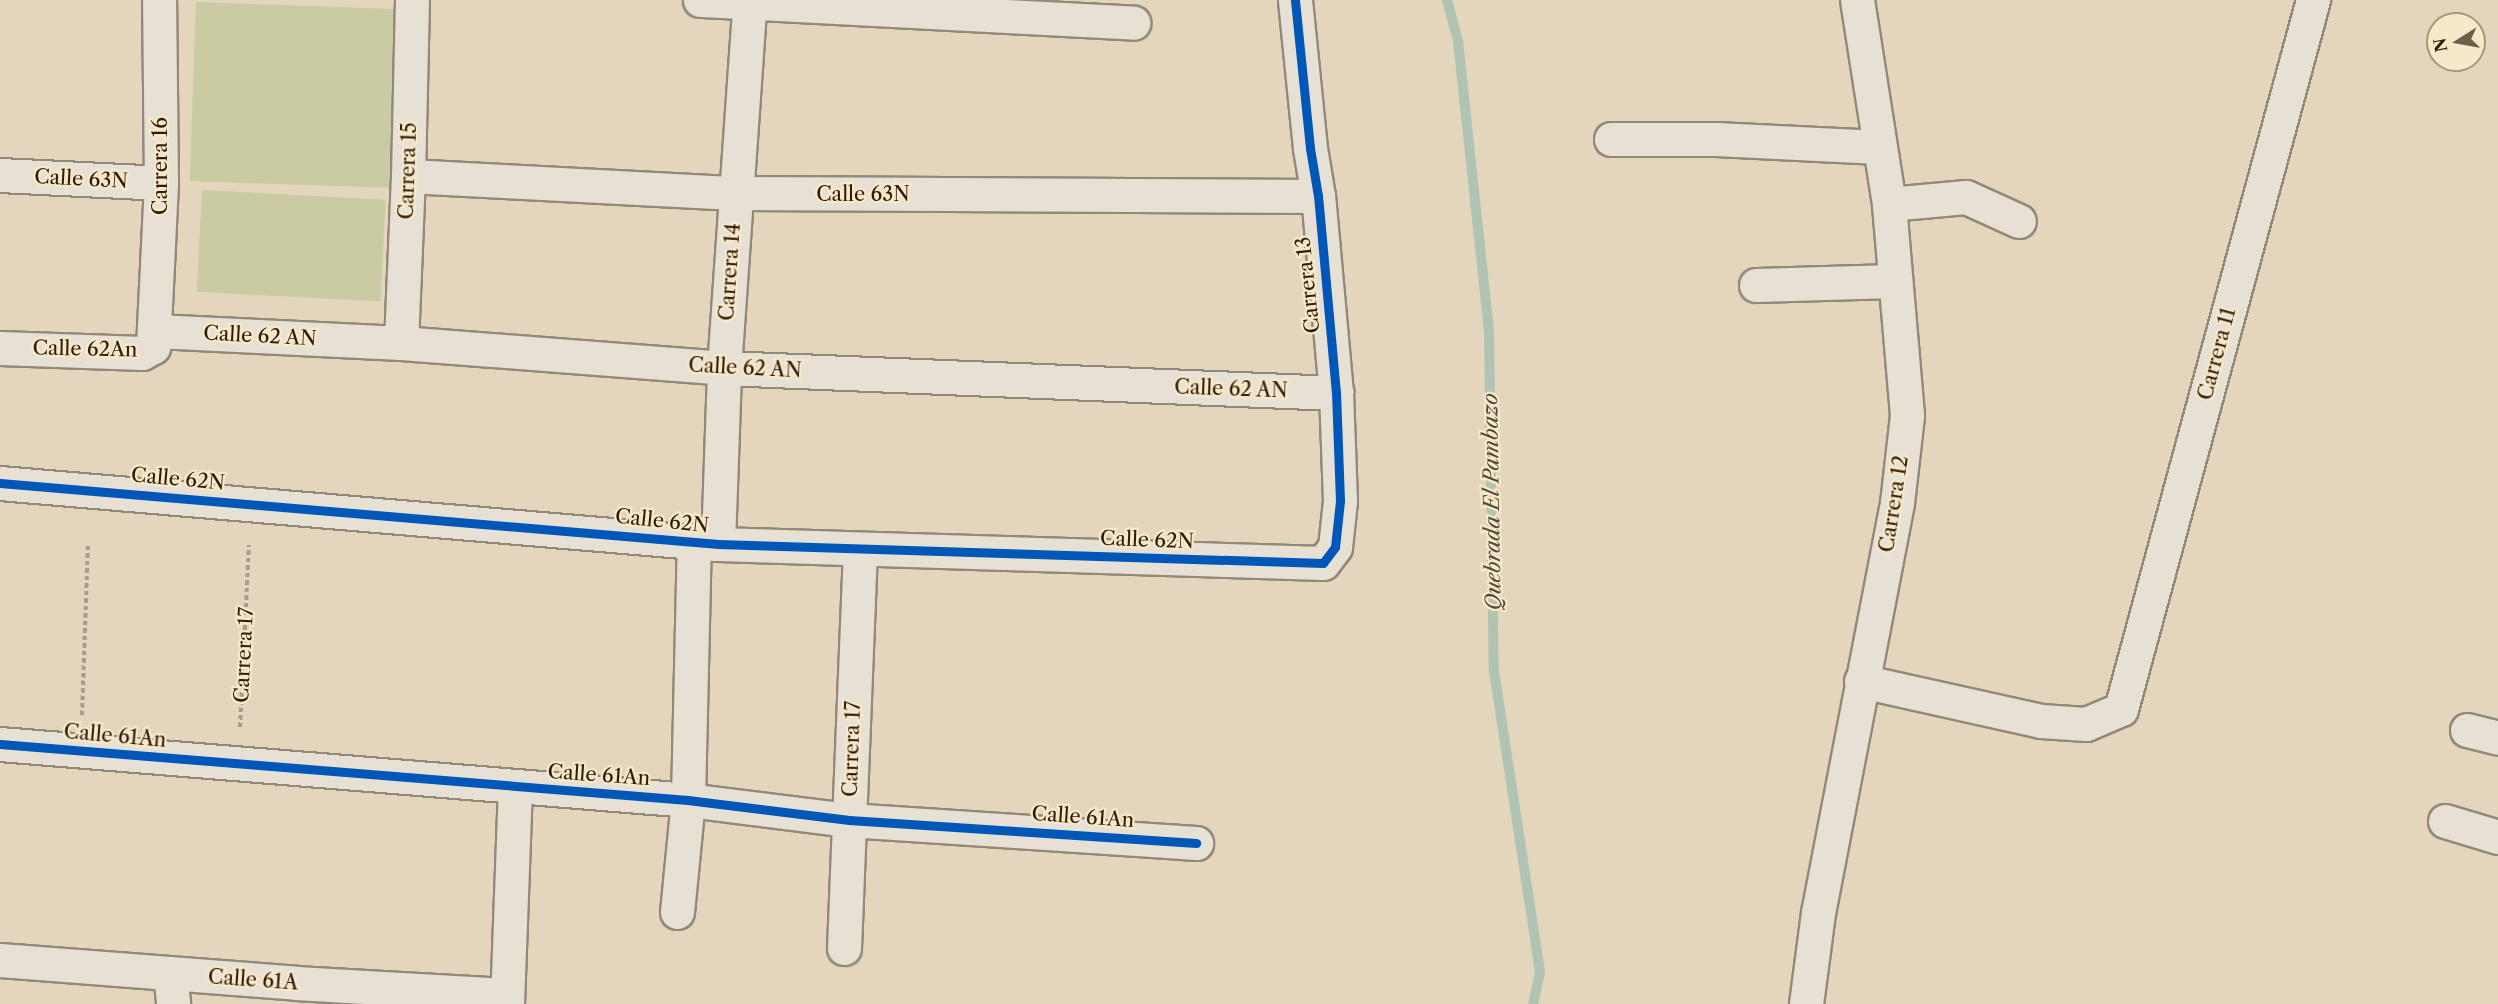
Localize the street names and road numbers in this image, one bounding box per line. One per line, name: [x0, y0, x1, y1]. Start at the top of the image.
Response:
street label: Carrera 16: [148, 117, 172, 215]
street label: Carrera 15: [394, 122, 422, 220]
street label: Calle 63N: [34, 165, 128, 193]
street label: Calle 63N: [816, 182, 910, 206]
street label: Carrera 14: [715, 222, 745, 322]
street label: Carrera 13: [1291, 235, 1325, 335]
street label: Carrera 11: [2193, 305, 2241, 403]
street label: Calle 62 AN: [202, 321, 318, 351]
street label: Calle 62An: [32, 336, 138, 362]
street label: Calle 62 AN: [687, 353, 803, 383]
street label: Calle 62 AN: [1173, 375, 1289, 403]
street label: Carrera 12: [1874, 454, 1914, 554]
street label: Calle 62N: [130, 463, 226, 495]
street label: Calle 62N: [614, 504, 710, 538]
street label: Calle 62N: [1100, 526, 1194, 554]
street label: Carrera 17: [229, 606, 259, 704]
street label: Carrera 17: [838, 701, 866, 797]
street label: Calle 61An: [63, 720, 167, 752]
street label: Calle 61An: [547, 759, 651, 791]
street label: Calle 61An: [1031, 801, 1135, 833]
street label: Calle 61A: [207, 965, 299, 995]

